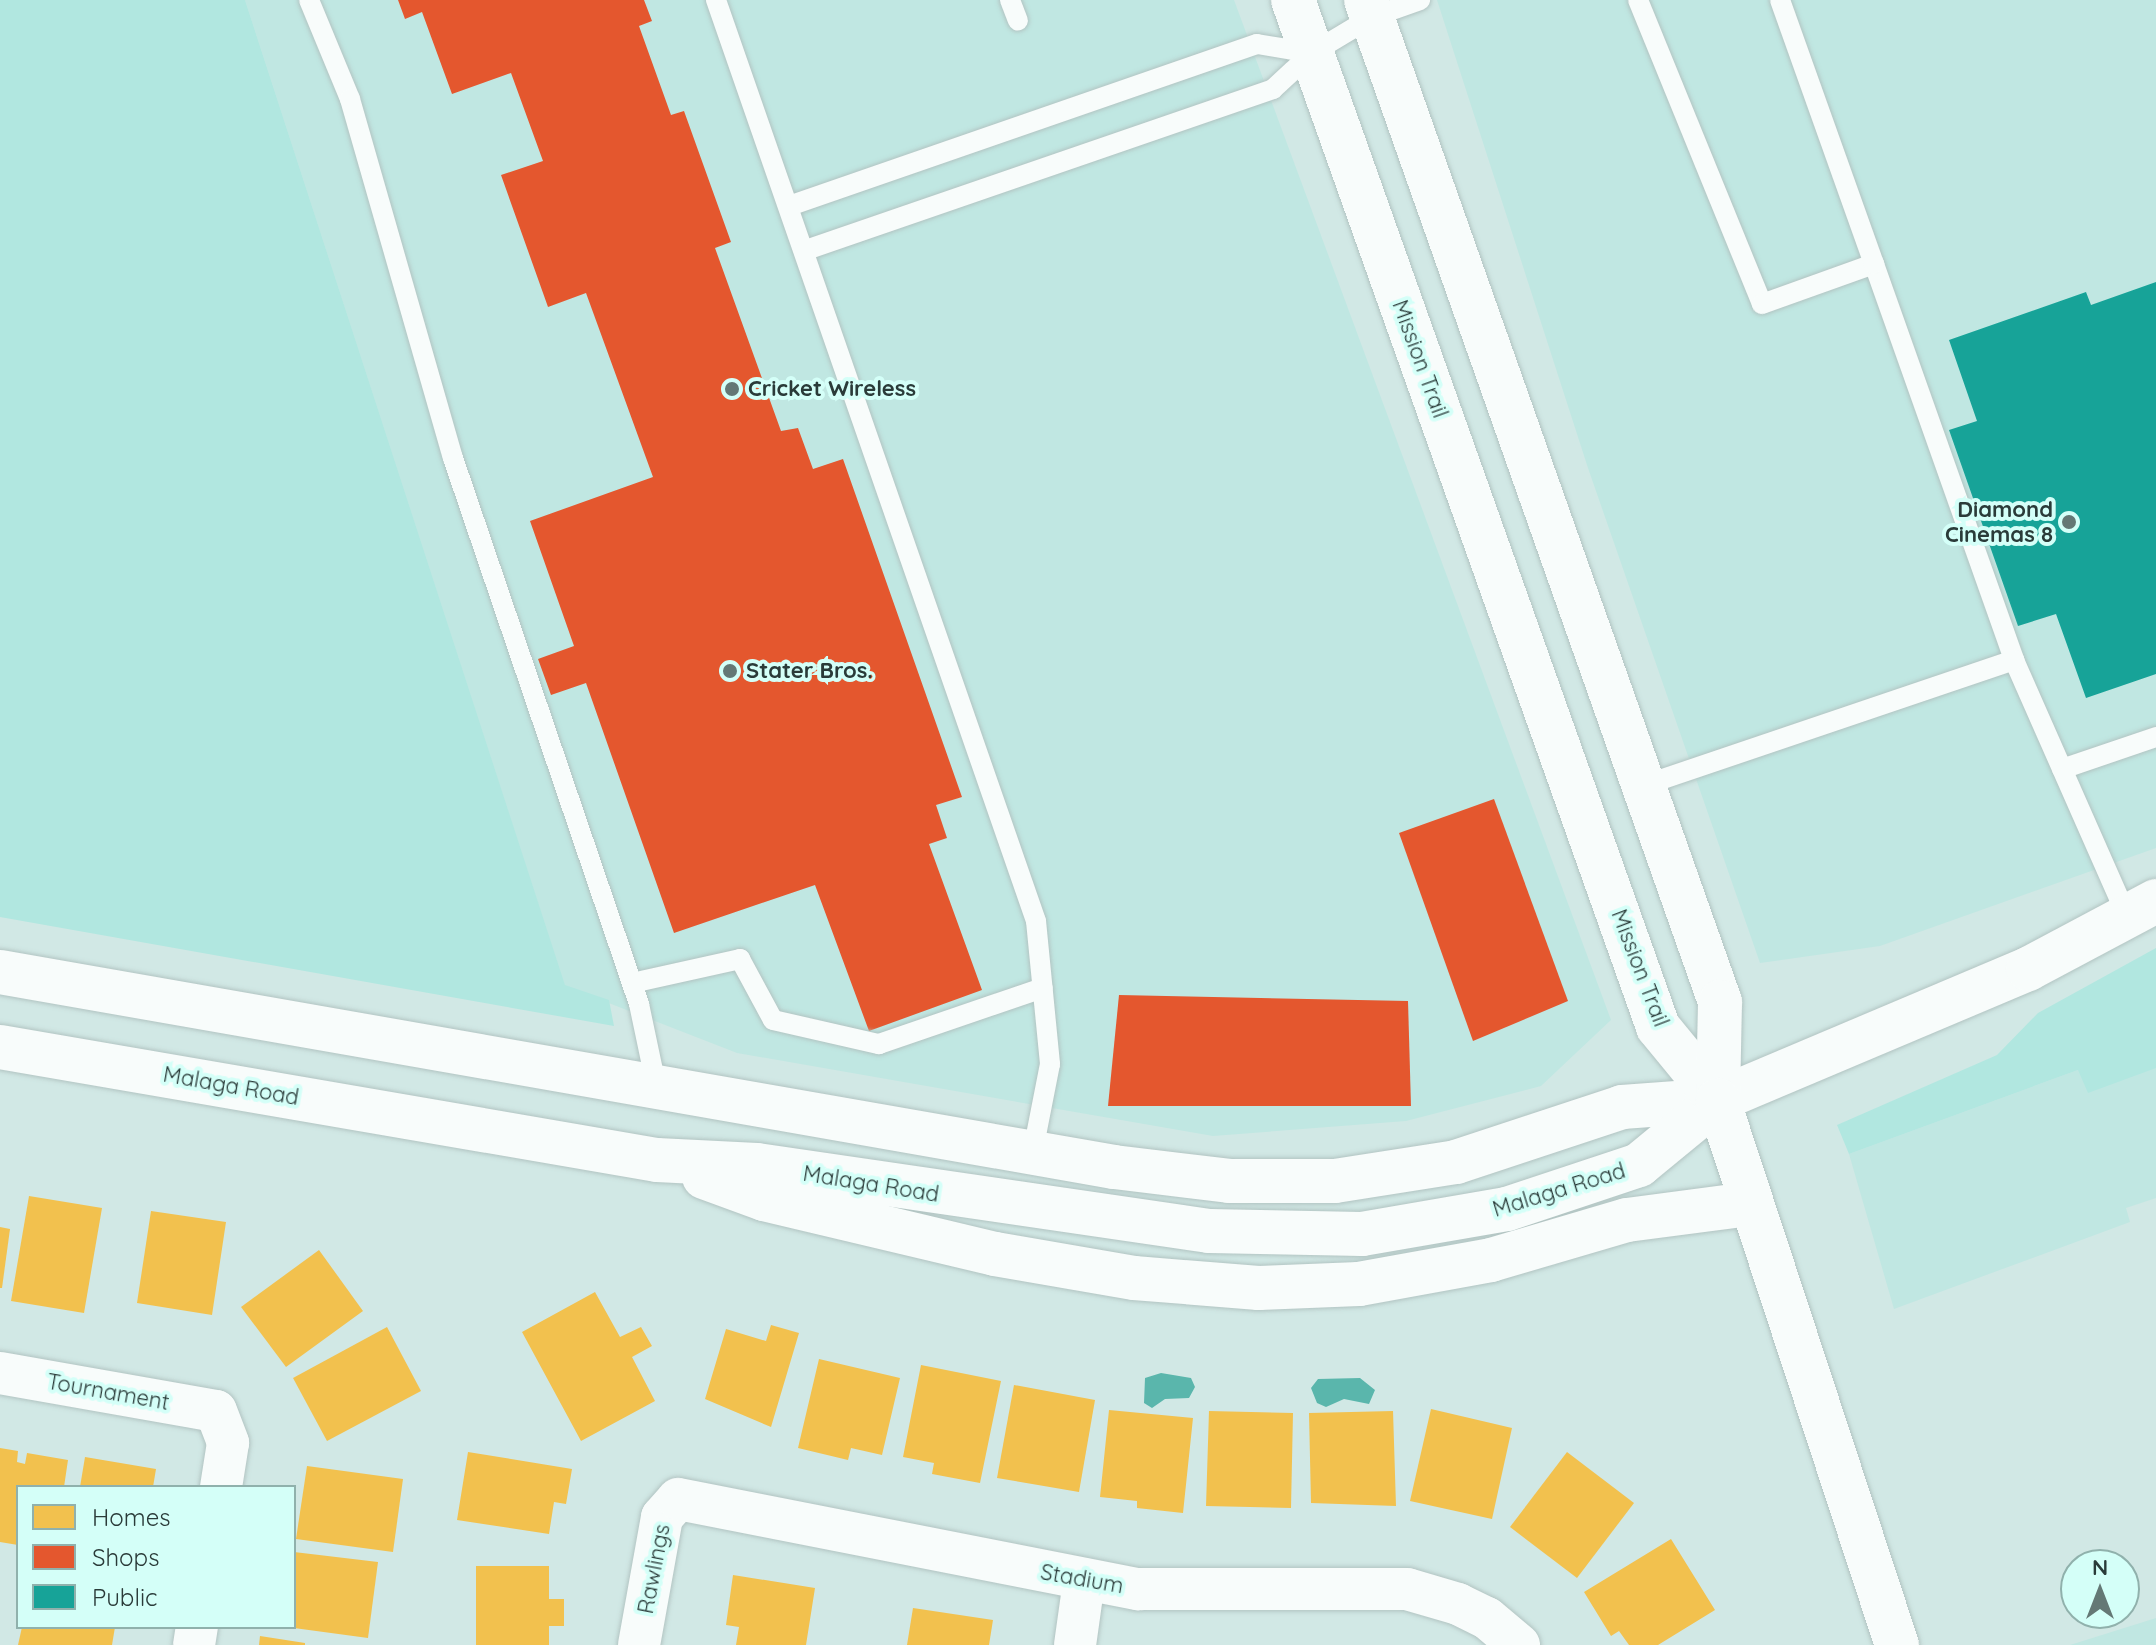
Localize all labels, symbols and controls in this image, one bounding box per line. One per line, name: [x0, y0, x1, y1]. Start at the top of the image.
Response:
street label: Mission Trail: [1386, 296, 1454, 422]
place label: Cricket Wireless: [748, 376, 916, 402]
marker: Cricket Wireless: [723, 380, 741, 398]
place label: Diamond Cinemas 8: [1945, 496, 2053, 548]
marker: Diamond Cinemas 8: [2060, 513, 2078, 531]
place label: Stater Bros.: [746, 658, 873, 684]
marker: Stater Bros.: [721, 662, 739, 680]
street label: Mission Trail: [1606, 906, 1674, 1030]
street label: Malaga Road: [161, 1061, 301, 1111]
street label: Malaga Road: [1489, 1157, 1629, 1223]
street label: Malaga Road: [801, 1160, 941, 1208]
street label: Tournament: [45, 1368, 171, 1416]
legend: [16, 1485, 296, 1629]
text: Homes: [92, 1502, 170, 1532]
street label: Rawlings: [632, 1522, 676, 1616]
text: Shops: [92, 1542, 159, 1572]
north arrow: [2060, 1549, 2140, 1629]
text: N: [2092, 1553, 2108, 1581]
street label: Stadium: [1038, 1559, 1126, 1599]
text: Public: [92, 1582, 157, 1612]

